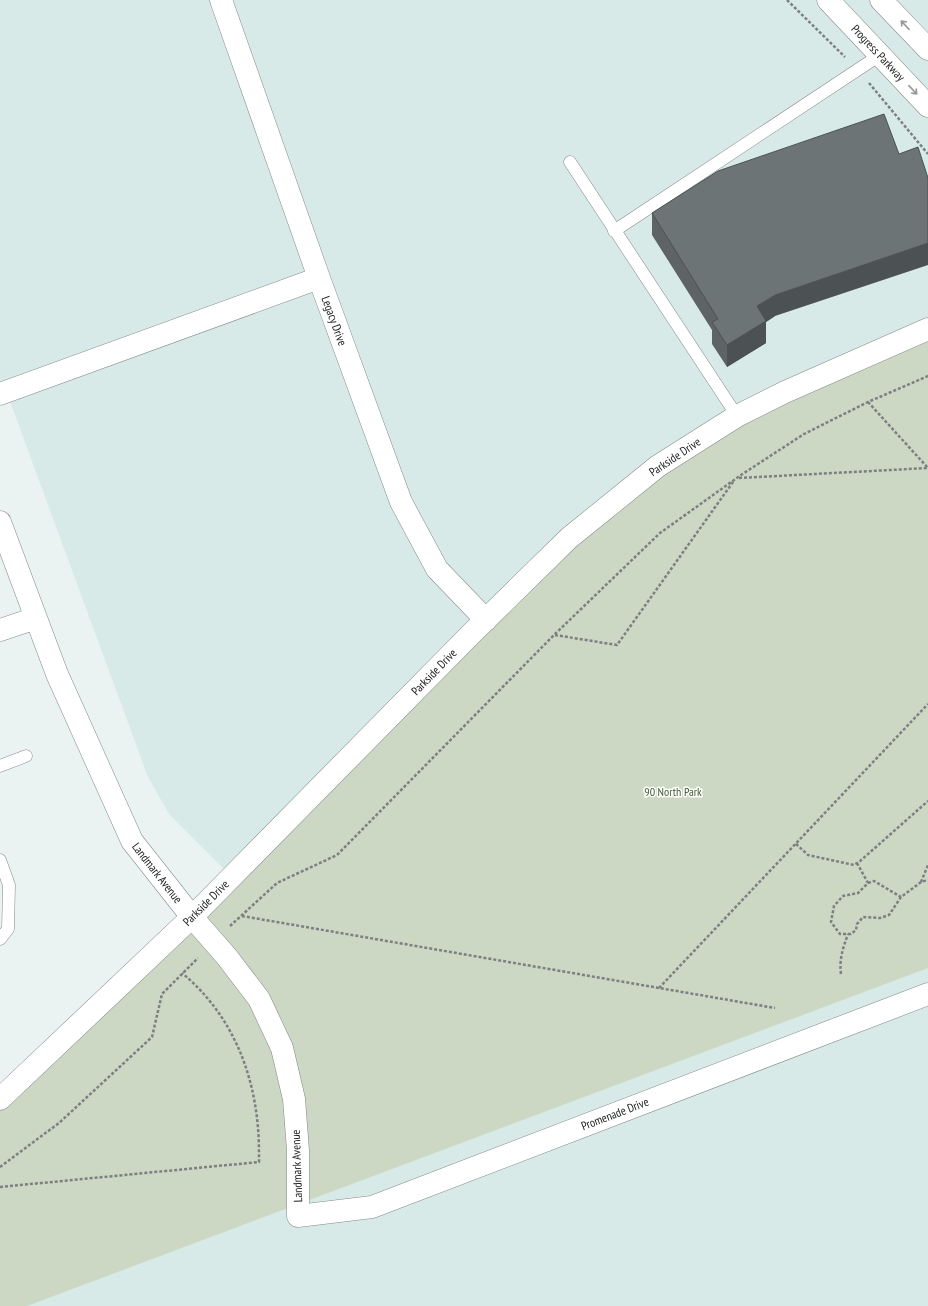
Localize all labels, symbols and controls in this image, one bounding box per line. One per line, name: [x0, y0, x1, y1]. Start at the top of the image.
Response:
one-way arrow: [900, 19, 909, 30]
street label: Progress Parkway: [848, 21, 909, 84]
one-way arrow: [908, 85, 917, 95]
street label: Legacy Drive: [319, 294, 350, 348]
street label: Parkside Drive: [646, 434, 703, 479]
street label: Parkside Drive: [408, 645, 460, 698]
park label: 90 North Park: [644, 784, 702, 799]
street label: Landmark Avenue: [129, 839, 186, 906]
street label: Parkside Drive: [179, 876, 232, 929]
street label: Promenade Drive: [579, 1094, 651, 1133]
street label: Landmark Avenue: [288, 1129, 305, 1203]

